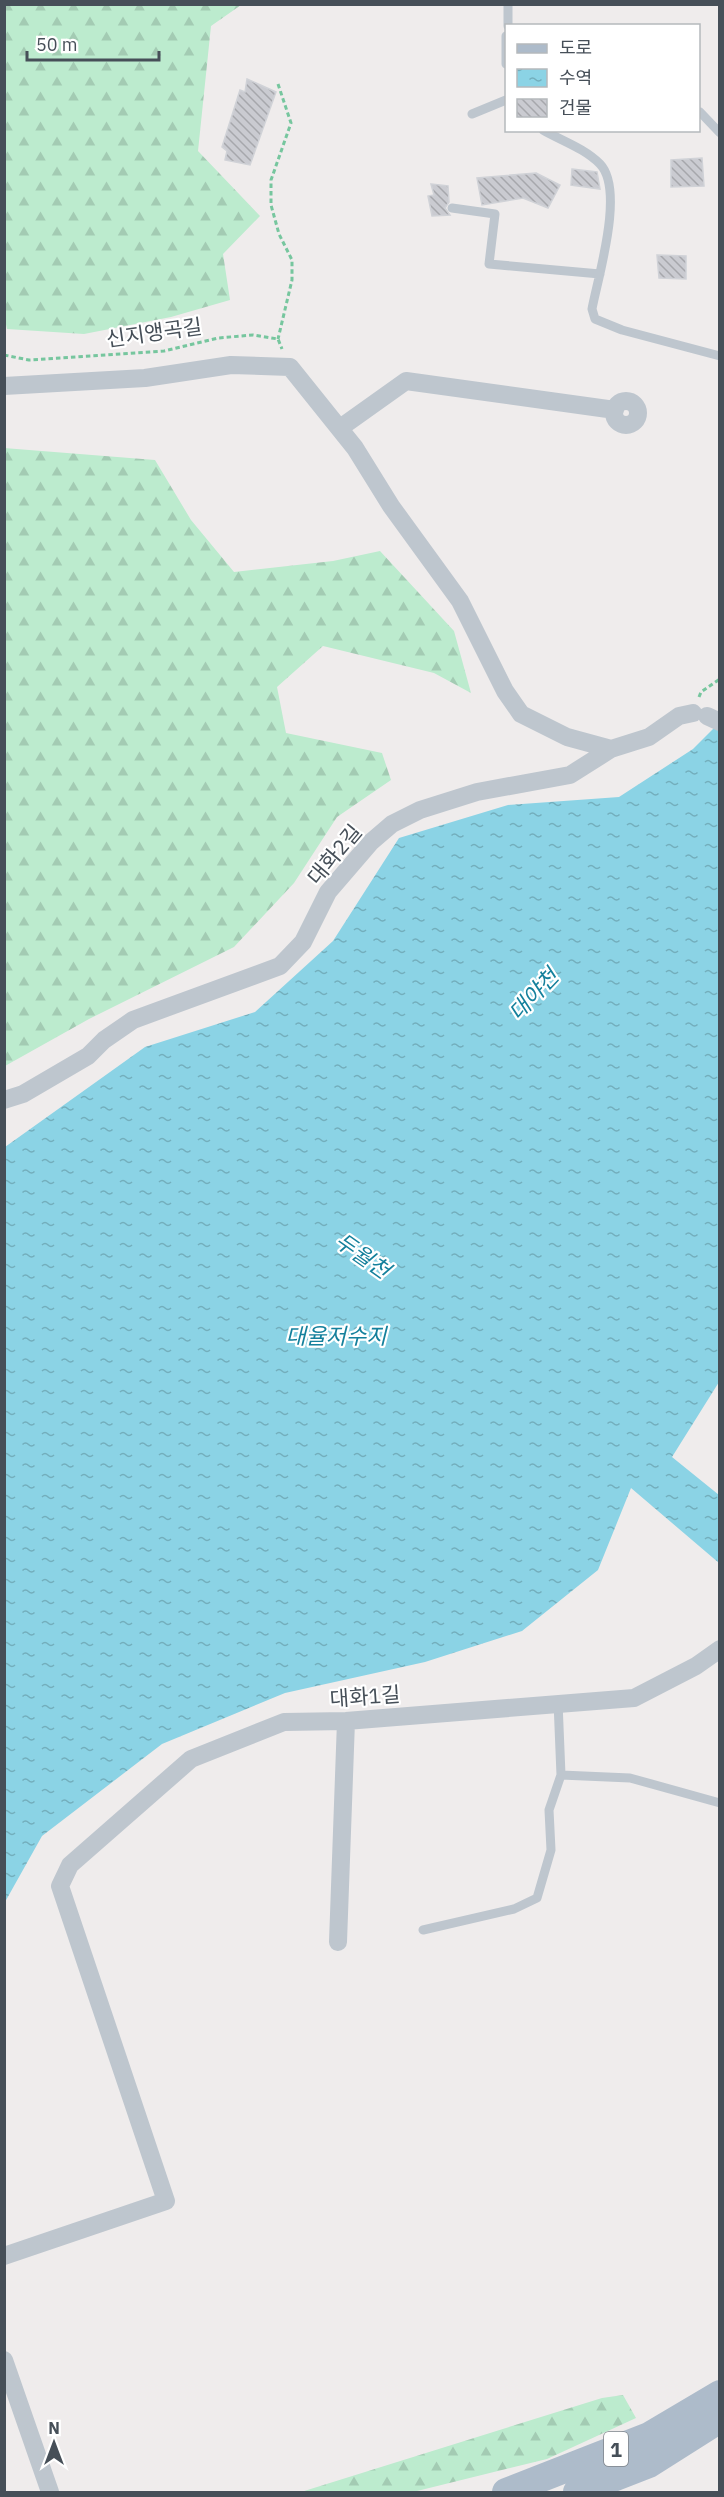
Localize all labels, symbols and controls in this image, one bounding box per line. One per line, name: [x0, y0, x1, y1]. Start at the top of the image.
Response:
scale bar: [27, 24, 159, 62]
legend: [505, 24, 700, 132]
text: 50 m: [36, 33, 78, 56]
text: 도로: [559, 36, 592, 59]
text: 수역: [559, 66, 592, 89]
text: 건물: [559, 96, 592, 119]
street label: 신지앵곡길: [104, 311, 204, 353]
street label: 대화2길: [301, 818, 367, 890]
water label: 대야천: [502, 960, 566, 1026]
water label: 두월천: [330, 1226, 398, 1286]
water label: 대율저수지: [285, 1321, 388, 1350]
street label: 대화1길: [329, 1680, 401, 1712]
north arrow: [24, 2413, 84, 2473]
text: N: [48, 2418, 60, 2438]
road number: 1: [604, 2432, 628, 2466]

